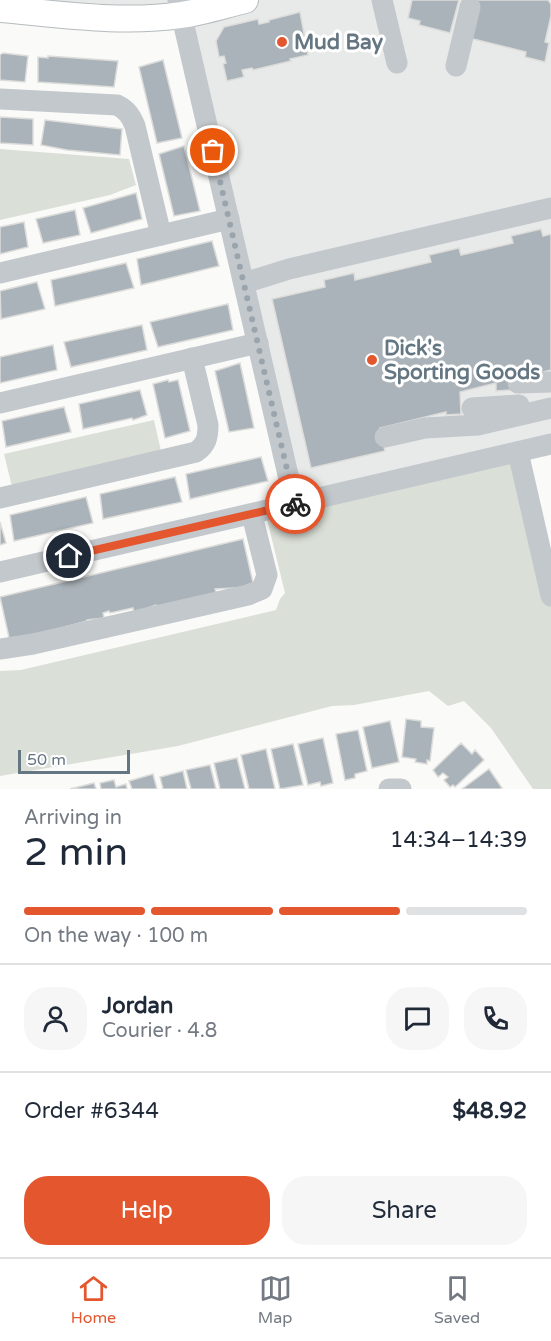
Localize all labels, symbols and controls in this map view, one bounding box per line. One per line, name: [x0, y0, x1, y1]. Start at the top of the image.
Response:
place label: Mud Bay: [294, 30, 384, 55]
marker: Mud Bay: [275, 35, 289, 49]
pin: [187, 125, 238, 176]
icon: bag: [196, 134, 229, 167]
place label: Dick's Sporting Goods: [384, 336, 540, 385]
marker: Dick's Sporting Goods: [365, 353, 379, 367]
courier: [265, 474, 325, 534]
icon: bike: [279, 488, 312, 521]
pin: [43, 530, 94, 581]
icon: home: [52, 539, 85, 572]
scale bar: [18, 747, 130, 774]
text: 50 m: [27, 750, 66, 770]
text: Arriving in: [24, 806, 122, 830]
text: 14:34–14:39: [390, 827, 527, 853]
text: 2 min: [24, 829, 128, 876]
text: On the way · 100 m: [24, 924, 208, 948]
button: person: [24, 987, 87, 1050]
button: chat: [386, 987, 449, 1050]
button: phone: [464, 987, 527, 1050]
text: Jordan: [102, 993, 173, 1019]
text: Courier · 4.8: [102, 1019, 217, 1043]
text: Order #6344: [24, 1098, 159, 1124]
text: $48.92: [452, 1098, 527, 1124]
button: Help: [24, 1176, 270, 1245]
button: Share: [282, 1176, 527, 1245]
tab: Home: [71, 1272, 116, 1328]
tab: Map: [258, 1272, 292, 1328]
tab: Saved: [434, 1272, 480, 1328]

